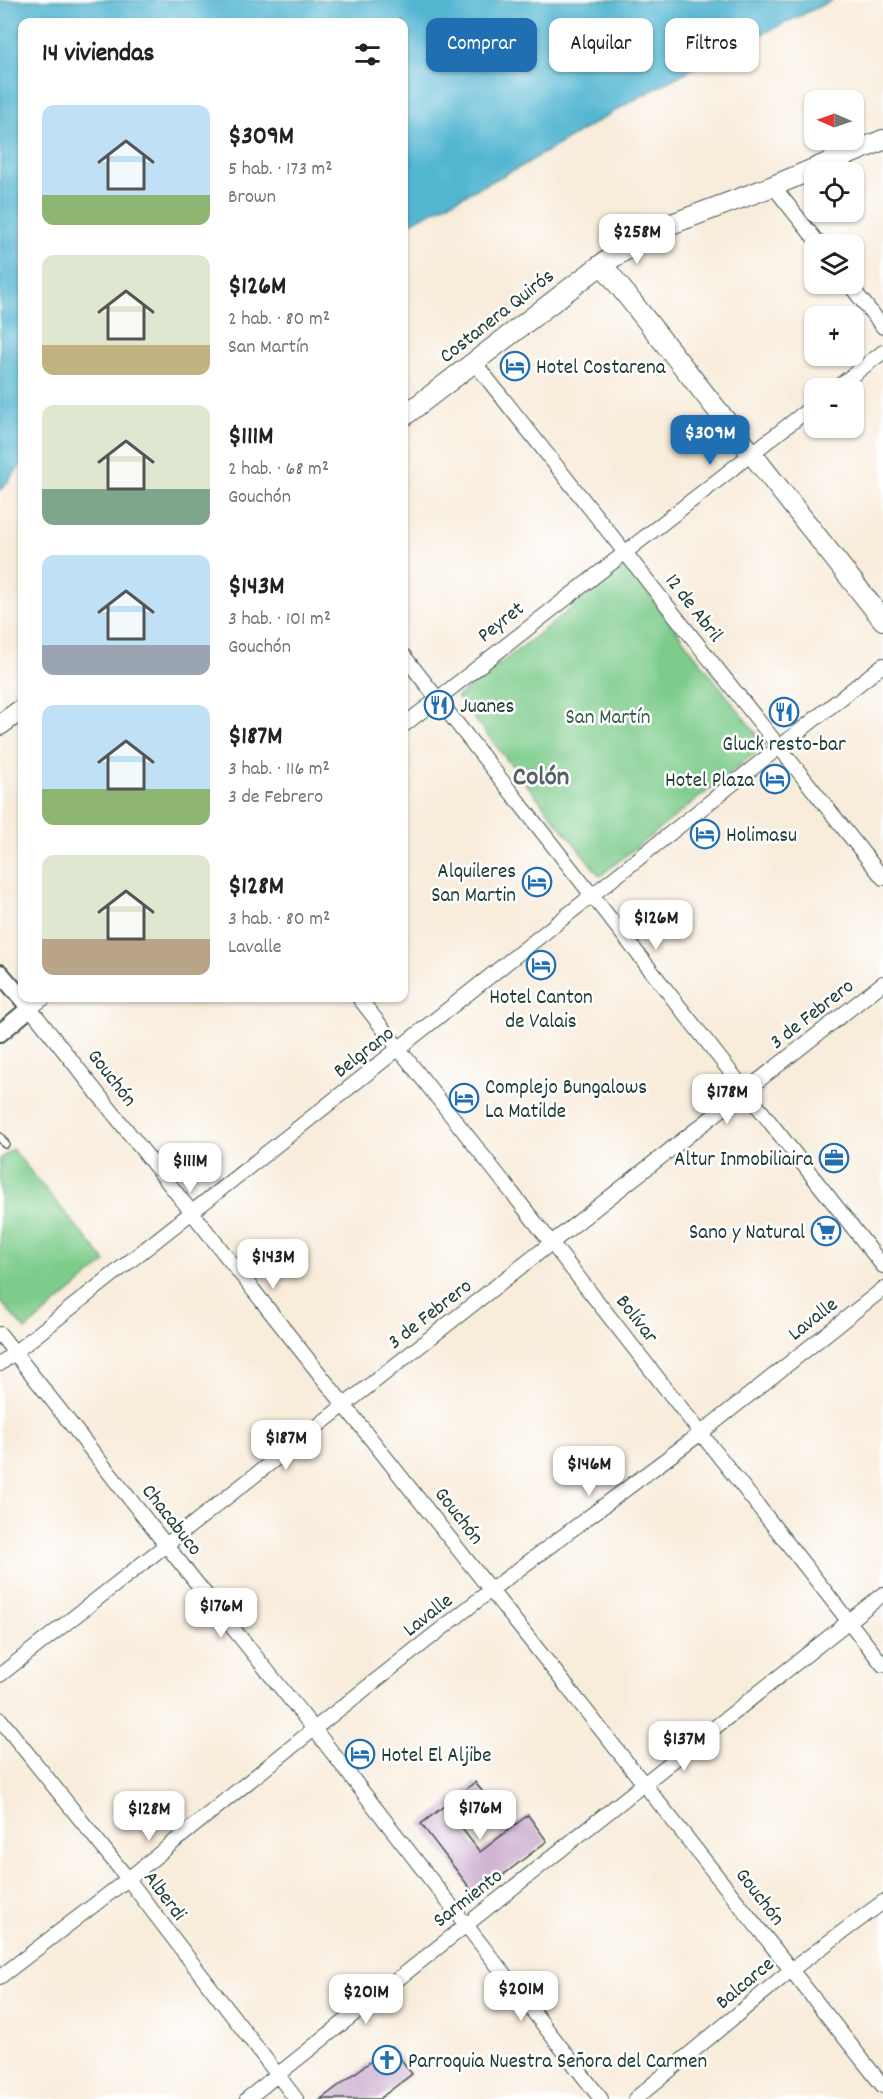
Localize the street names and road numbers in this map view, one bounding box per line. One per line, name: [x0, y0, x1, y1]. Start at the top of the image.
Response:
street label: Costanera Quirós: [434, 263, 562, 372]
street label: 12 de Abril: [656, 568, 729, 649]
street label: Peyret: [472, 595, 532, 651]
street label: 3 de Febrero: [764, 973, 861, 1058]
street label: Belgrano: [328, 1020, 402, 1087]
street label: Gouchón: [78, 1044, 143, 1114]
street label: 3 de Febrero: [382, 1273, 479, 1358]
street label: Bolívar: [607, 1289, 664, 1351]
street label: Lavalle: [782, 1291, 845, 1350]
street label: Chacabuco: [133, 1478, 208, 1563]
street label: Gouchón: [425, 1482, 490, 1552]
street label: Lavalle: [397, 1587, 460, 1646]
street label: Sarmiento: [428, 1863, 510, 1936]
street label: Gouchón: [726, 1863, 791, 1933]
street label: Alberdi: [135, 1865, 193, 1928]
street label: Balcarce: [710, 1951, 782, 2018]

